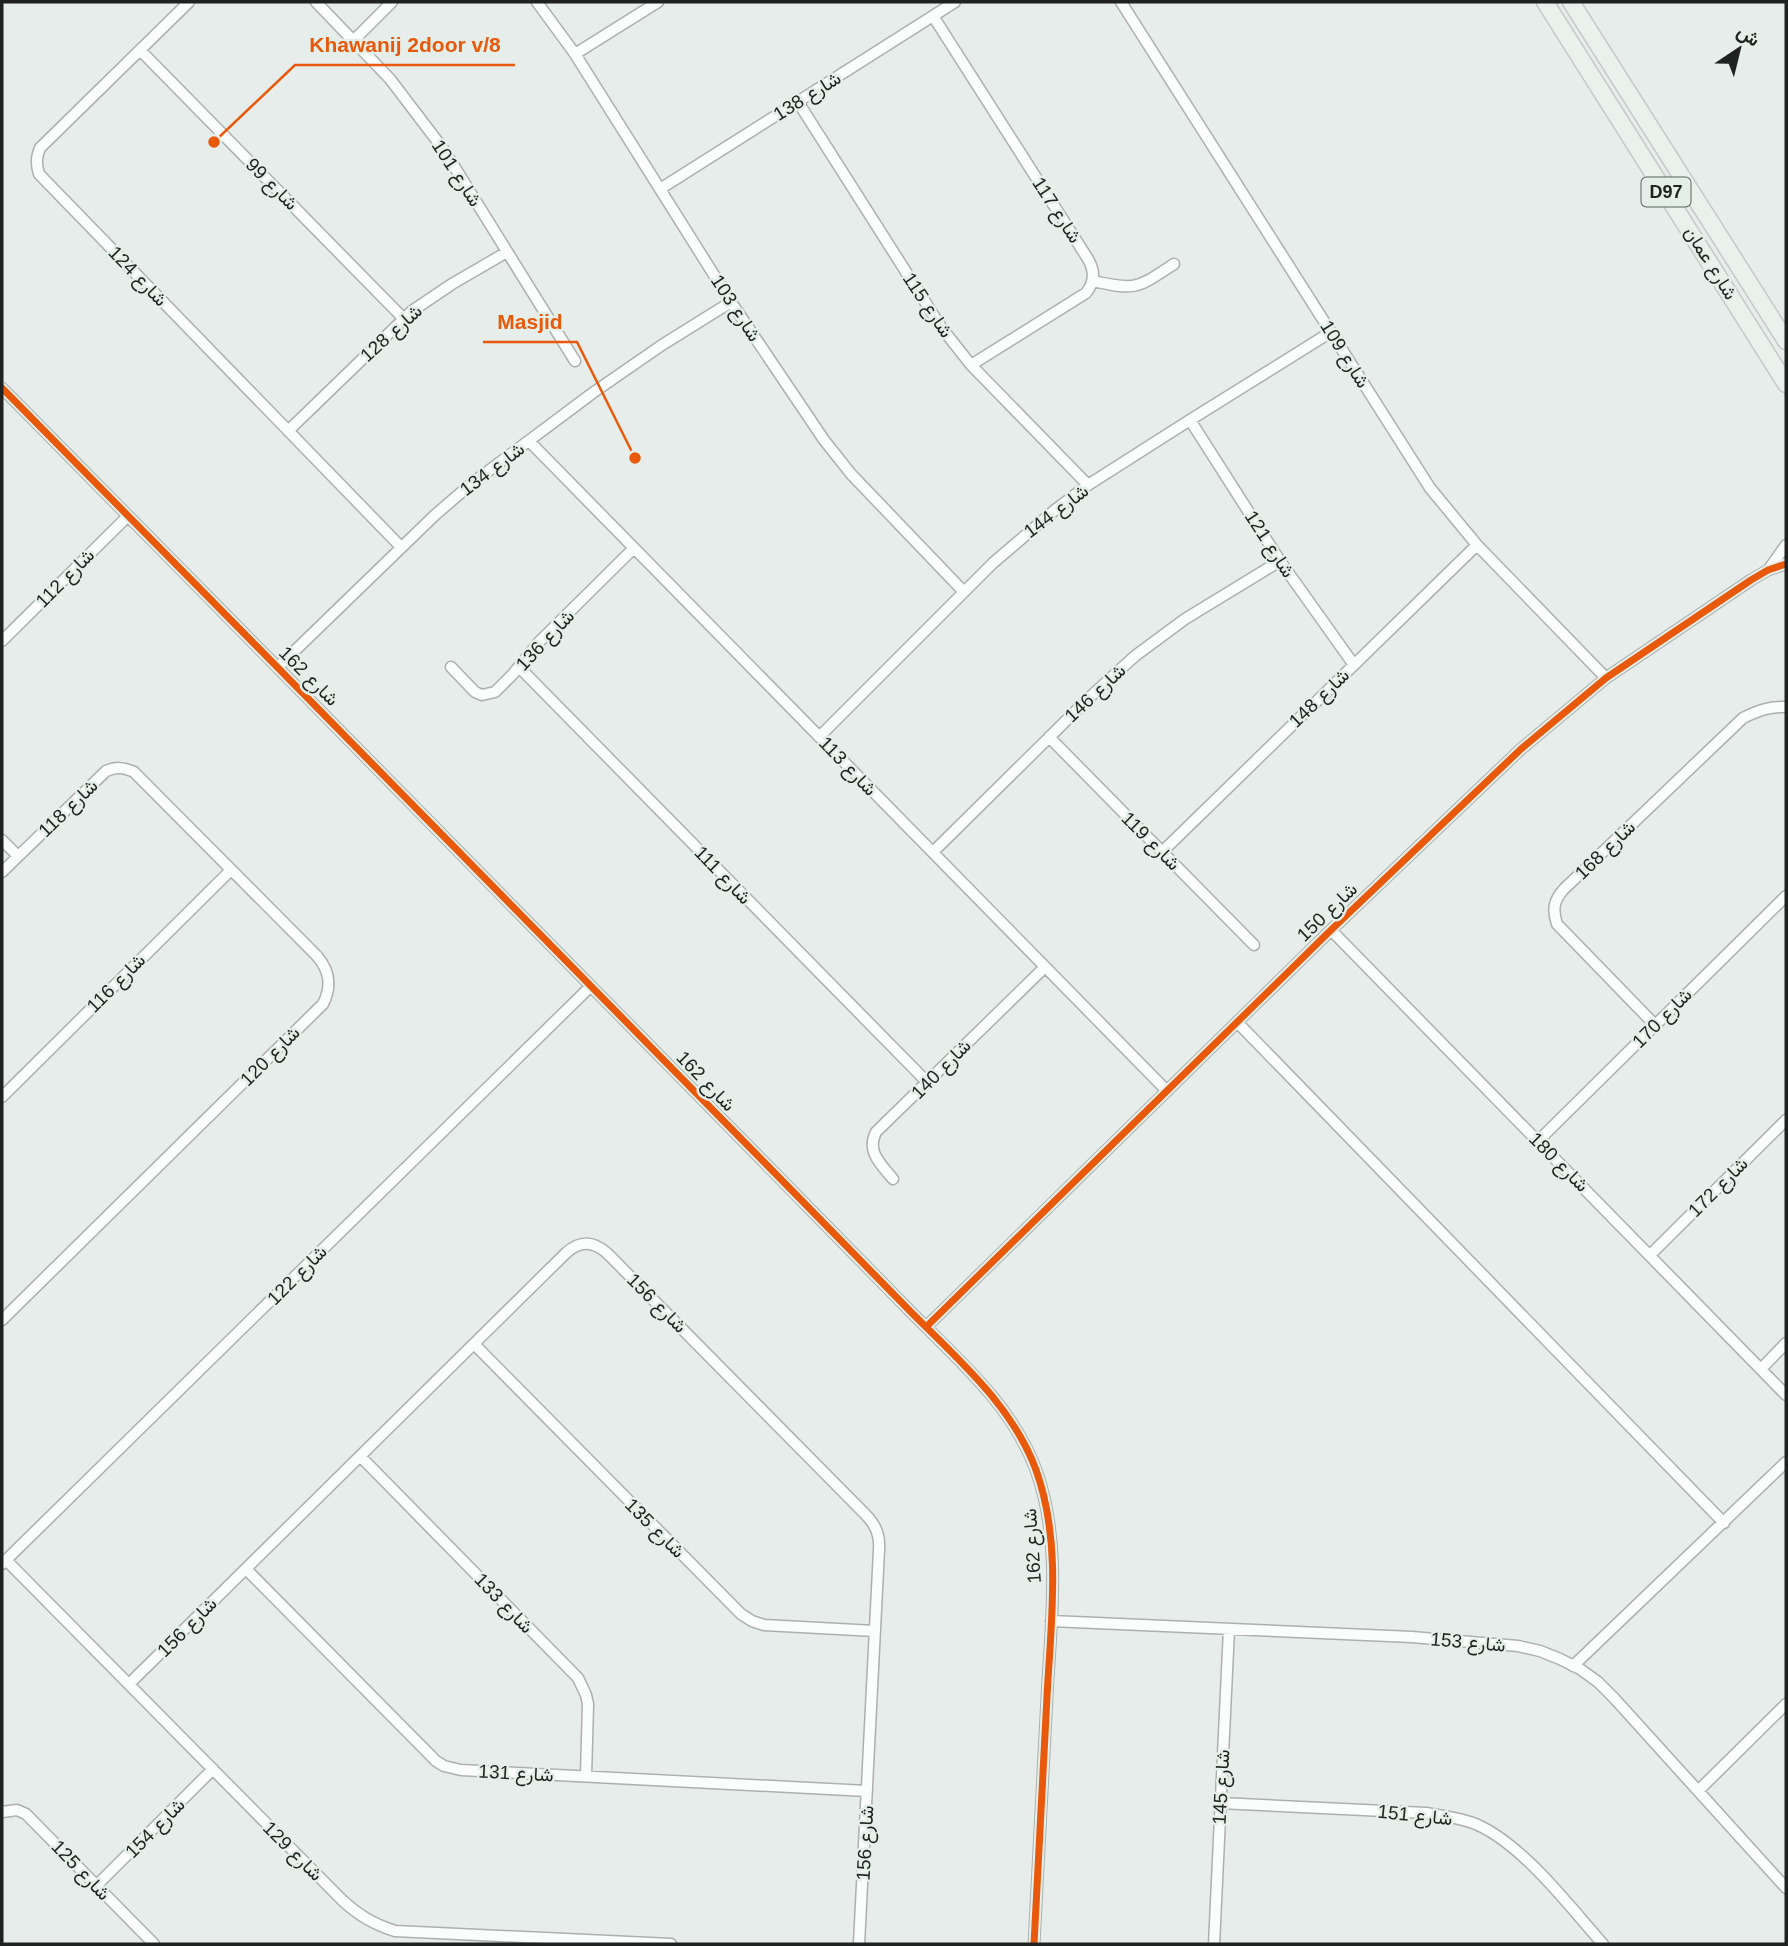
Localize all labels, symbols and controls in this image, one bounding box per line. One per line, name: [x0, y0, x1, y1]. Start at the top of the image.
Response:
north arrow: [1704, 14, 1774, 84]
text: ش: [1733, 20, 1764, 52]
callout: Khawanij 2door v/8: [295, 23, 515, 65]
text: Khawanij 2door v/8: [309, 33, 501, 56]
street label: شارع 138: [770, 67, 846, 127]
street label: شارع 101: [426, 136, 486, 211]
street label: شارع 99: [240, 154, 302, 216]
street label: شارع 117: [1026, 173, 1086, 248]
road number: D97: [1642, 177, 1690, 206]
street label: شارع عمان: [1679, 223, 1742, 304]
street label: شارع 124: [103, 242, 172, 312]
street label: شارع 115: [897, 269, 957, 343]
street label: شارع 103: [705, 271, 765, 346]
street label: شارع 128: [356, 300, 427, 367]
callout: Masjid: [483, 300, 577, 342]
text: Masjid: [497, 310, 563, 333]
street label: شارع 109: [1314, 317, 1374, 393]
street label: شارع 134: [456, 438, 530, 502]
street label: شارع 144: [1020, 480, 1094, 544]
street label: شارع 121: [1239, 507, 1299, 582]
street label: شارع 112: [31, 544, 100, 613]
street label: شارع 136: [512, 605, 580, 676]
street label: شارع 162: [274, 642, 343, 711]
street label: شارع 146: [1060, 660, 1131, 728]
street label: شارع 148: [1285, 664, 1355, 733]
street label: شارع 113: [813, 732, 881, 801]
street label: شارع 118: [34, 775, 103, 843]
street label: شارع 119: [1116, 807, 1185, 876]
street label: شارع 168: [1571, 816, 1641, 885]
street label: شارع 111: [689, 842, 756, 910]
street label: شارع 150: [1293, 878, 1363, 947]
street label: شارع 116: [82, 949, 151, 1018]
street label: شارع 170: [1628, 984, 1697, 1053]
street label: شارع 120: [236, 1022, 305, 1091]
street label: شارع 140: [907, 1035, 976, 1104]
street label: شارع 162: [671, 1047, 740, 1117]
street label: شارع 180: [1524, 1128, 1593, 1197]
street label: شارع 172: [1684, 1153, 1753, 1222]
street label: شارع 122: [263, 1241, 332, 1310]
street label: شارع 156: [622, 1269, 691, 1338]
street label: شارع 135: [620, 1494, 689, 1563]
street label: شارع 162: [1019, 1508, 1047, 1584]
street label: شارع 133: [469, 1569, 538, 1639]
street label: شارع 156: [153, 1593, 222, 1662]
street label: شارع 153: [1429, 1628, 1506, 1658]
street label: شارع 145: [1209, 1749, 1235, 1825]
street label: شارع 131: [478, 1761, 554, 1787]
street label: شارع 154: [121, 1794, 190, 1863]
street label: شارع 151: [1376, 1801, 1454, 1831]
street label: شارع 156: [853, 1805, 879, 1881]
street label: شارع 129: [258, 1817, 327, 1886]
street label: شارع 125: [46, 1836, 115, 1906]

